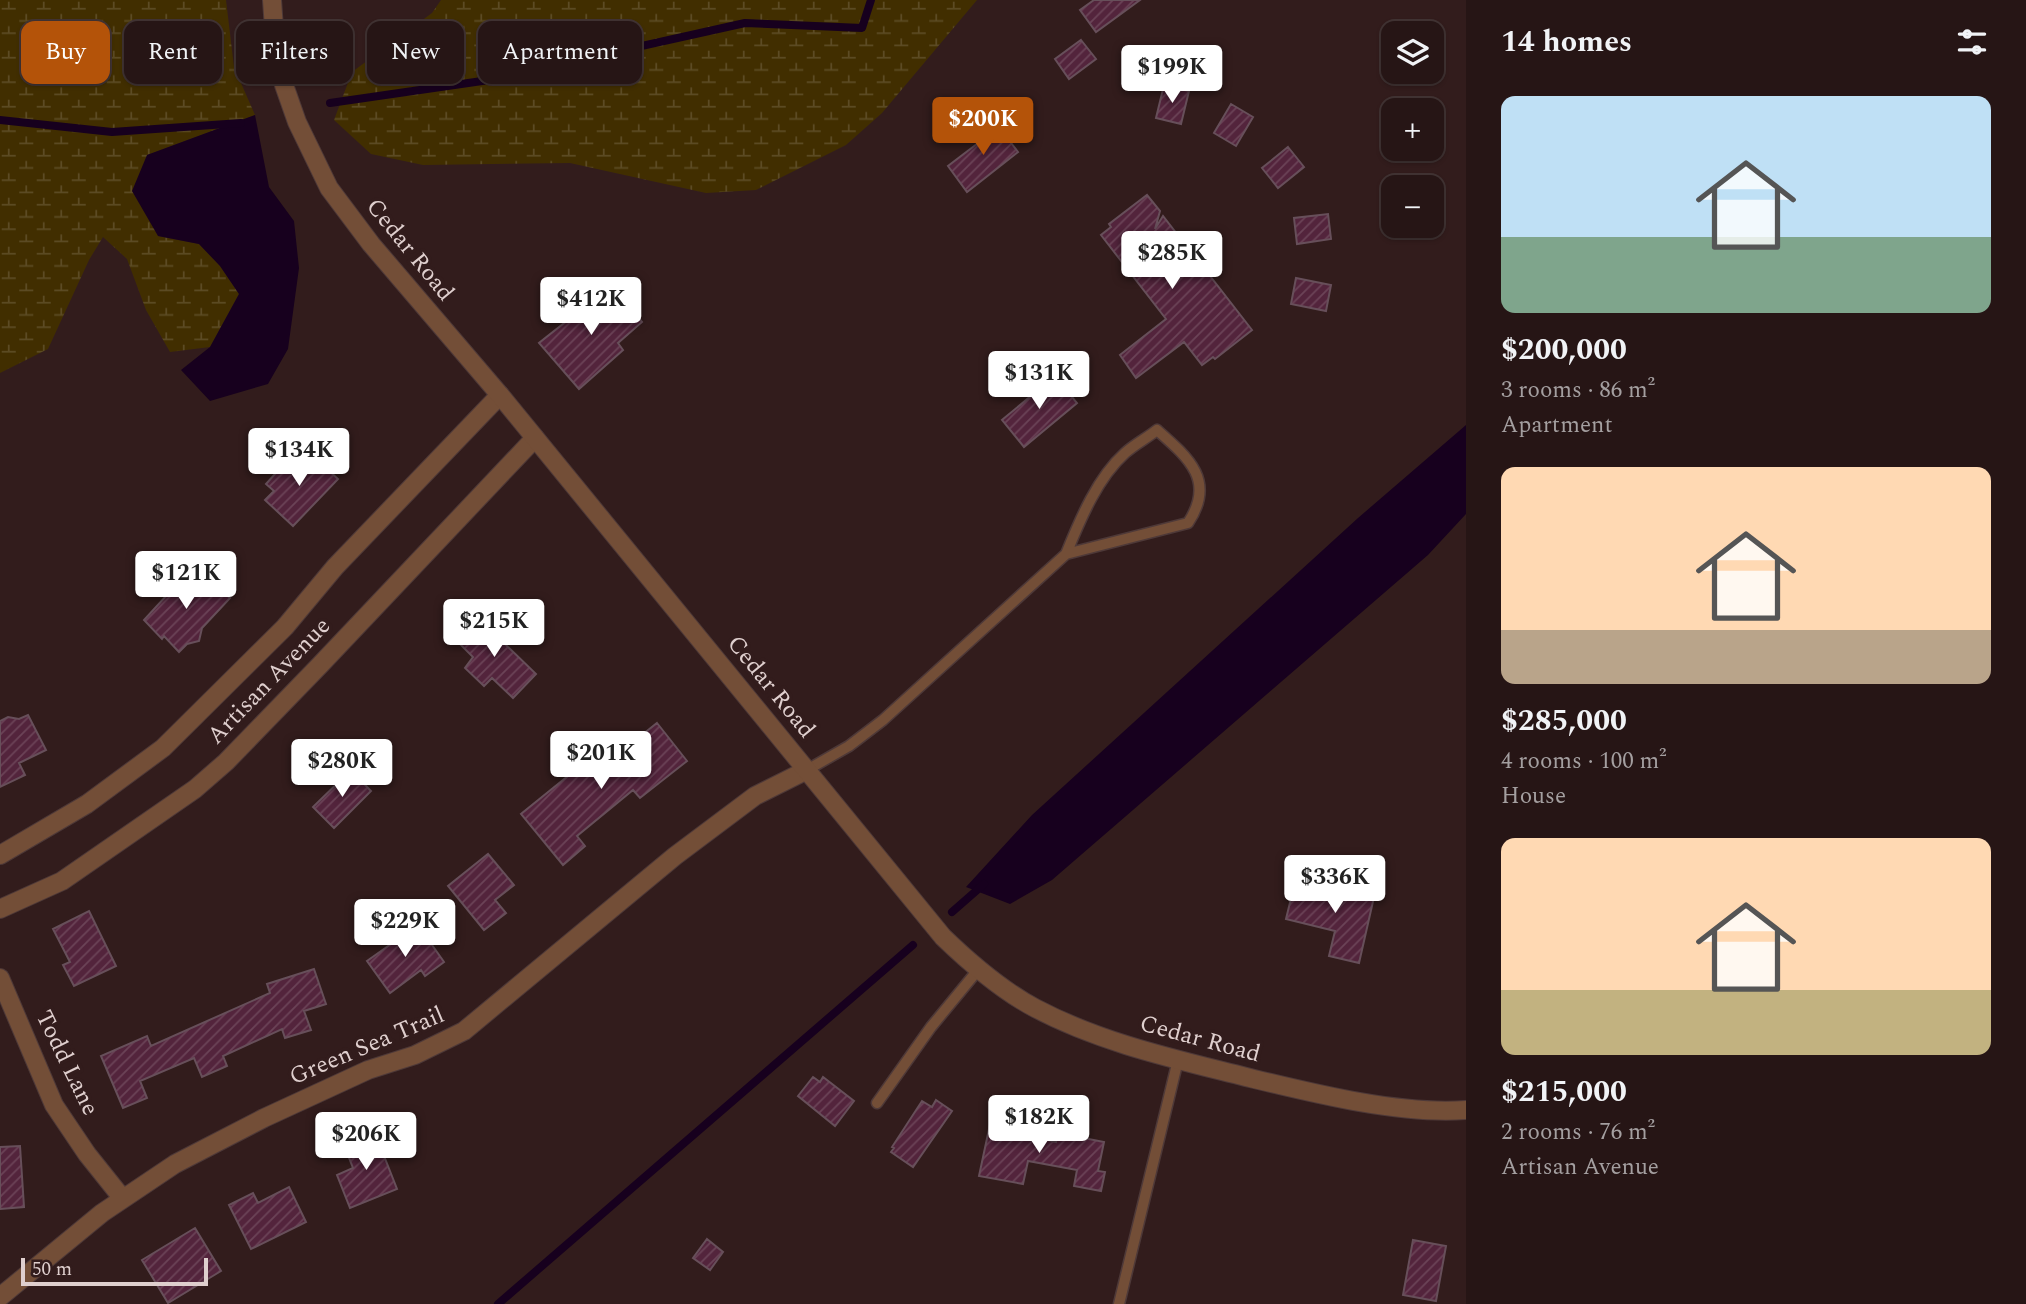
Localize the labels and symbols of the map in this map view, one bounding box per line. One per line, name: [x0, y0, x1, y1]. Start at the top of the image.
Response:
pin: $199K: [1123, 46, 1221, 105]
pin: $200K: [934, 97, 1032, 157]
street label: Cedar Road: [357, 191, 463, 309]
pin: $285K: [1123, 232, 1221, 291]
pin: $412K: [542, 278, 640, 337]
pin: $131K: [990, 352, 1088, 411]
pin: $134K: [250, 428, 348, 488]
pin: $121K: [137, 552, 235, 611]
pin: $215K: [445, 600, 543, 659]
street label: Artisan Avenue: [199, 609, 339, 753]
street label: Cedar Road: [718, 628, 824, 746]
pin: $201K: [552, 732, 650, 791]
pin: $280K: [293, 740, 391, 799]
pin: $336K: [1286, 856, 1384, 915]
pin: $229K: [356, 900, 454, 959]
street label: Green Sea Trail: [284, 997, 450, 1095]
street label: Todd Lane: [26, 1004, 108, 1122]
street label: Cedar Road: [1136, 1006, 1264, 1072]
pin: $182K: [990, 1096, 1088, 1155]
pin: $206K: [317, 1112, 415, 1172]
scale bar: [21, 1255, 208, 1287]

